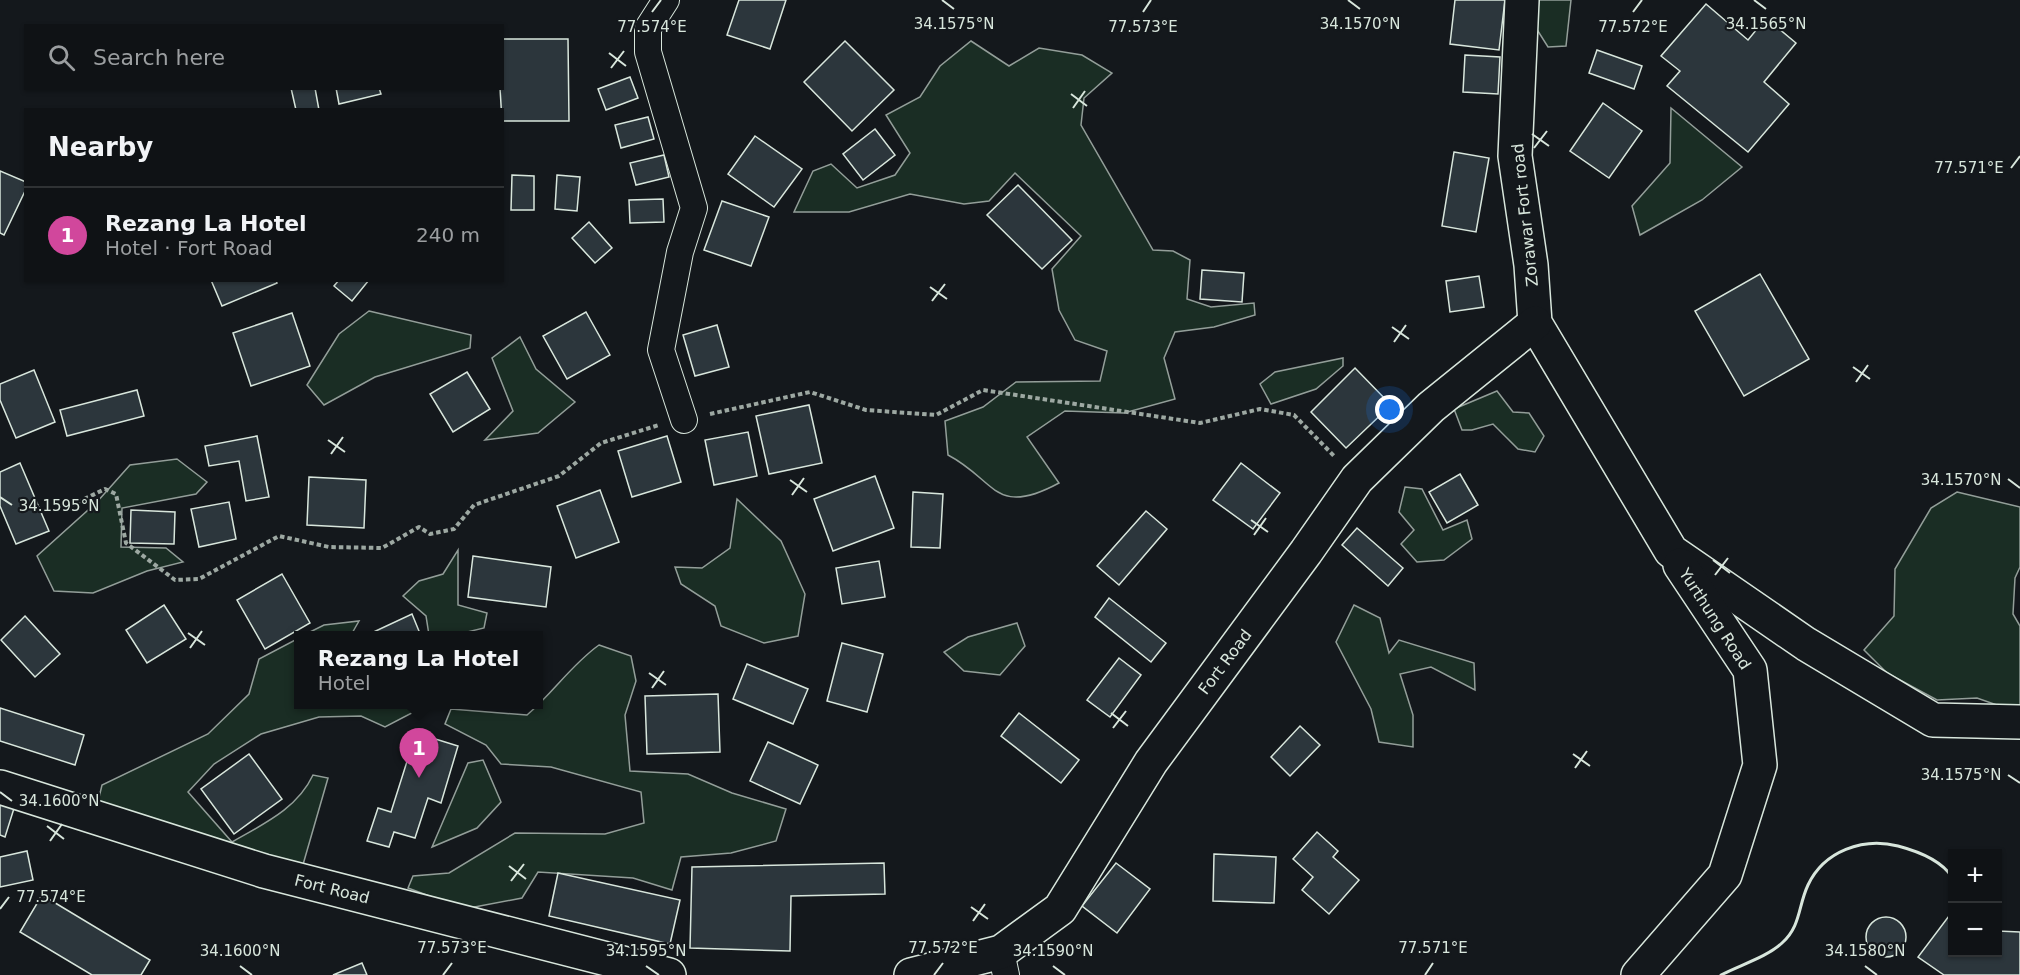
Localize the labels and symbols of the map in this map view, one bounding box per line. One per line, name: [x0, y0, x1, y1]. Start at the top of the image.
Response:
text: 34.1575°N: [914, 15, 994, 33]
text: 34.1570°N: [1320, 15, 1400, 33]
text: 34.1565°N: [1726, 15, 1806, 33]
text: 77.574°E: [617, 18, 687, 36]
text: 77.573°E: [1108, 18, 1178, 36]
text: 77.572°E: [1598, 18, 1668, 36]
street label: Zorawar Fort road: [1508, 142, 1542, 288]
text: 77.571°E: [1934, 159, 2004, 177]
your location: [1375, 395, 1404, 424]
text: 34.1570°N: [1921, 471, 2001, 489]
text: 34.1595°N: [19, 497, 99, 515]
street label: Yurthung Road: [1675, 564, 1755, 673]
street label: Fort Road: [1194, 626, 1256, 698]
pin: 1: [400, 728, 438, 778]
text: 34.1575°N: [1921, 766, 2001, 784]
text: 34.1600°N: [19, 792, 99, 810]
street label: Fort Road: [293, 871, 371, 907]
text: 77.574°E: [16, 888, 86, 906]
text: 77.573°E: [417, 939, 487, 957]
text: 77.572°E: [908, 939, 978, 957]
text: 77.571°E: [1398, 939, 1468, 957]
text: 34.1600°N: [200, 942, 280, 960]
text: 34.1595°N: [606, 942, 686, 960]
text: 34.1590°N: [1013, 942, 1093, 960]
text: 34.1580°N: [1825, 942, 1905, 960]

